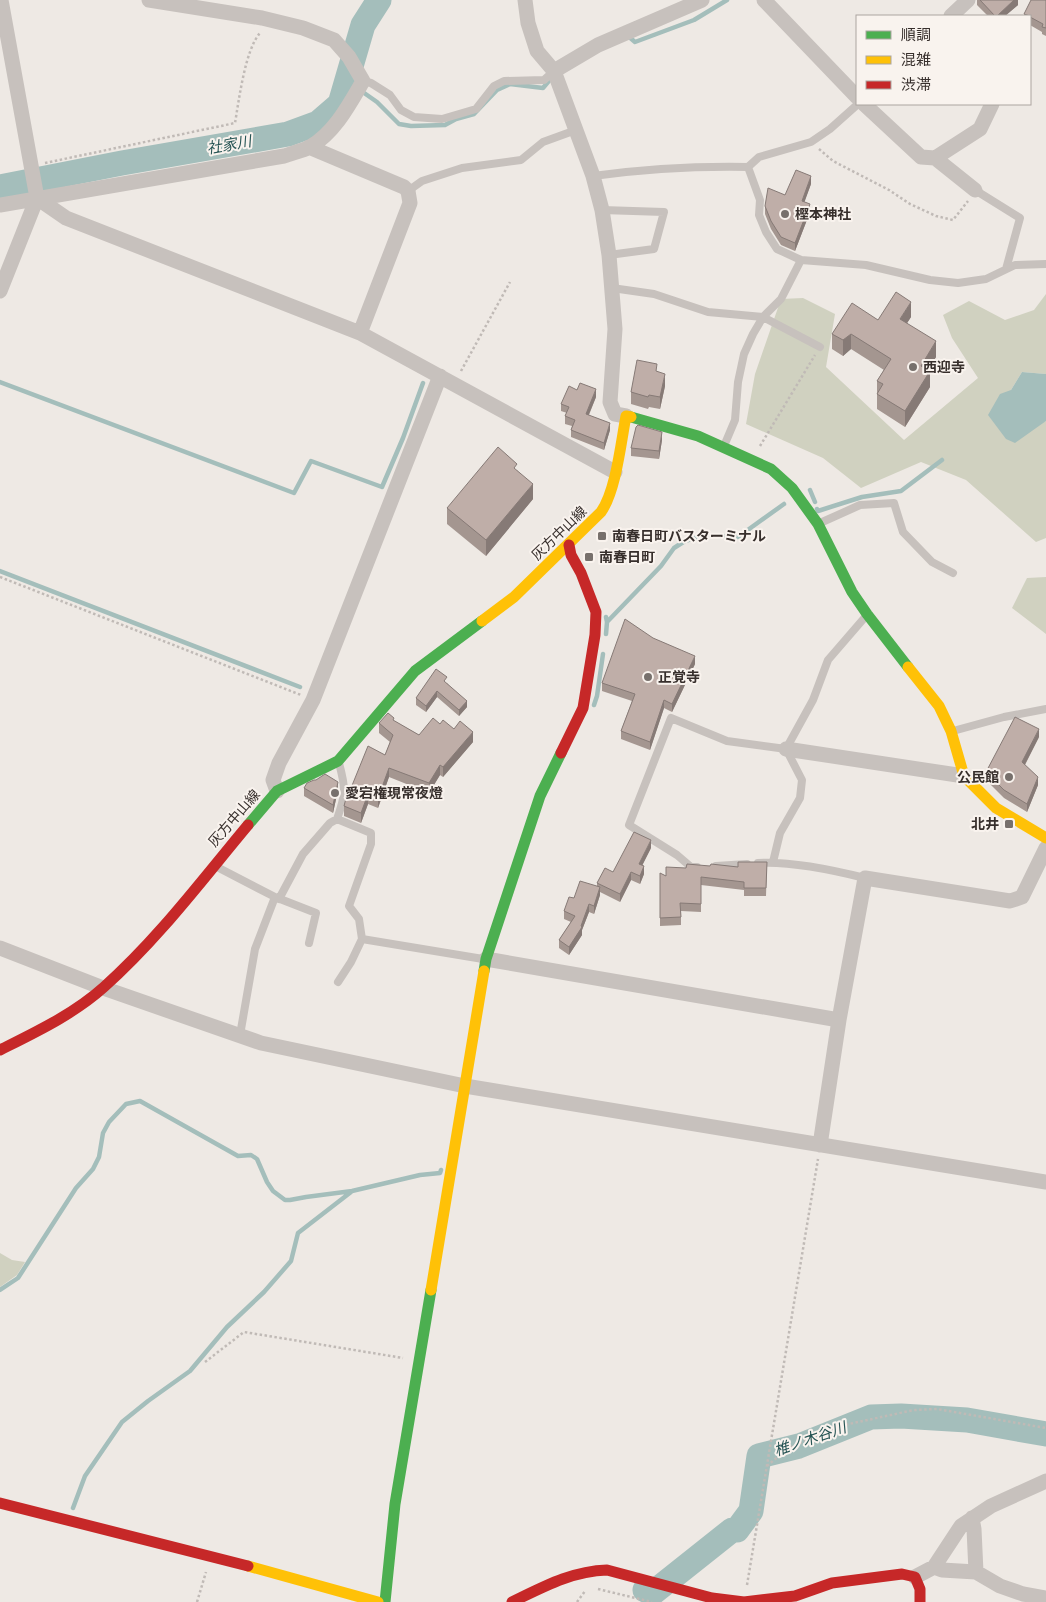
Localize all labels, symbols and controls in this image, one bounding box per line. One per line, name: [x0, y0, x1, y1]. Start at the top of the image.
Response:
legend: [856, 15, 1031, 105]
text: 順調: [901, 25, 931, 43]
text: 混雑: [901, 50, 931, 68]
text: 渋滞: [901, 75, 931, 93]
water label: 社家川: [205, 131, 255, 157]
place label: 樫本神社: [795, 205, 851, 222]
marker: 樫本神社: [779, 208, 791, 220]
place label: 西迎寺: [923, 358, 965, 375]
marker: 西迎寺: [907, 361, 919, 373]
street label: 灰方中山線: [528, 502, 590, 563]
place label: 南春日町バスターミナル: [612, 527, 766, 544]
marker: 南春日町バスターミナル: [596, 530, 608, 542]
place label: 南春日町: [599, 548, 655, 565]
marker: 南春日町: [583, 551, 595, 563]
place label: 正覚寺: [658, 668, 700, 685]
marker: 正覚寺: [642, 671, 654, 683]
place label: 公民館: [957, 768, 999, 785]
marker: 公民館: [1003, 771, 1015, 783]
place label: 愛宕権現常夜燈: [345, 784, 443, 801]
street label: 灰方中山線: [204, 786, 263, 850]
marker: 愛宕権現常夜燈: [329, 787, 341, 799]
place label: 北井: [971, 815, 999, 832]
marker: 北井: [1003, 818, 1015, 830]
water label: 椎ノ木谷川: [771, 1417, 850, 1459]

